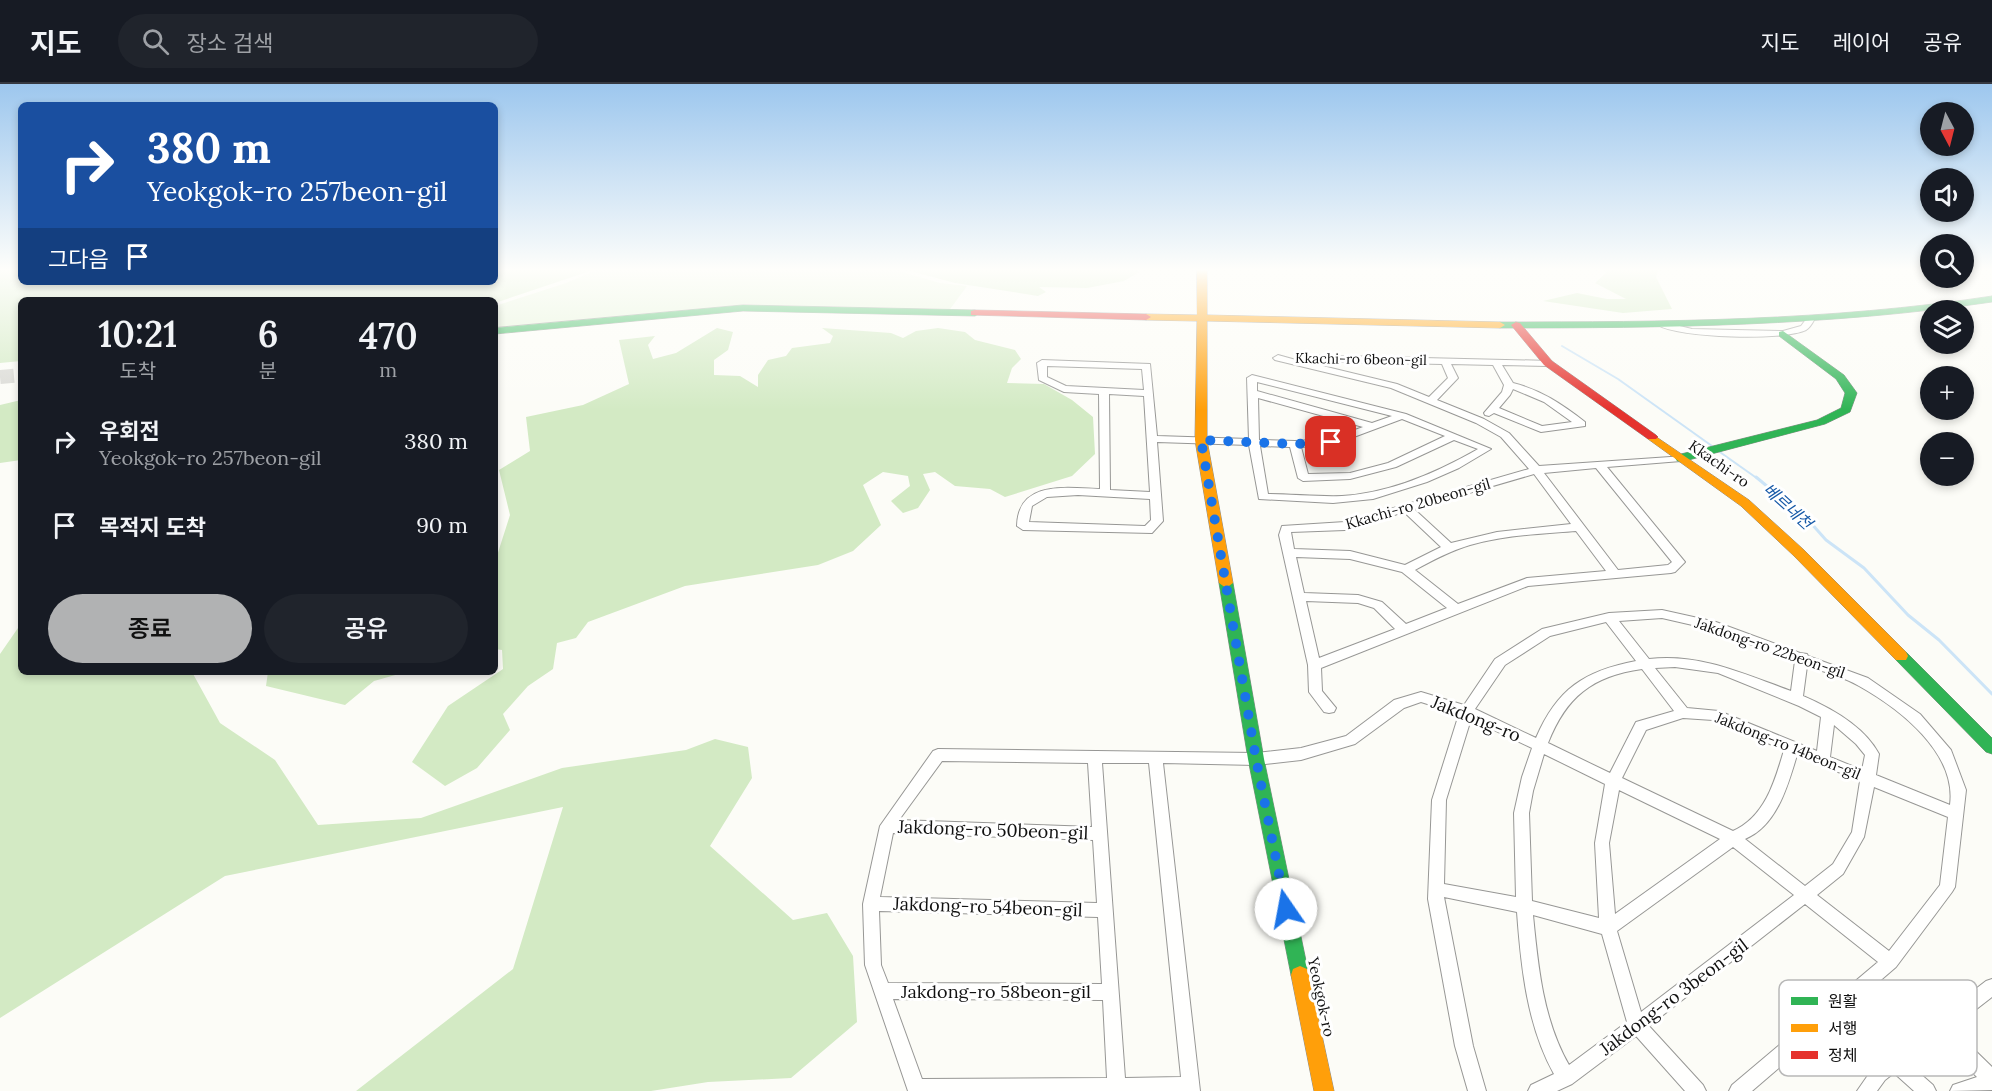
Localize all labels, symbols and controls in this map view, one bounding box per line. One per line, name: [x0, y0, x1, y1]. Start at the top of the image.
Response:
search box: [118, 14, 538, 68]
text: 지도: [30, 25, 82, 61]
icon: search: [139, 25, 172, 58]
text: 장소 검색: [187, 29, 273, 57]
text: 지도: [1761, 29, 1799, 56]
text: 레이어: [1832, 29, 1890, 56]
text: 공유: [1923, 29, 1962, 56]
north arrow: [1920, 102, 1974, 156]
map controls: [1920, 102, 1974, 486]
text: 380 m: [147, 121, 271, 175]
icon: right: [48, 126, 126, 204]
button: sound: [1920, 168, 1974, 222]
text: Yeokgok-ro 257beon-gil: [147, 174, 447, 208]
button: search: [1920, 234, 1974, 288]
icon: arrive: [121, 240, 154, 273]
text: 그다음: [48, 245, 109, 273]
button: layers: [1920, 300, 1974, 354]
text: 10:21: [98, 311, 177, 357]
text: 6: [258, 311, 278, 357]
text: 470: [359, 313, 418, 359]
street label: Kkachi-ro 6beon-gil: [1295, 349, 1427, 369]
text: m: [379, 357, 397, 382]
text: 도착: [119, 358, 156, 383]
text: 분: [259, 358, 277, 383]
button: +: [1920, 366, 1974, 420]
pin: [1305, 416, 1356, 467]
text: 우회전: [99, 417, 160, 445]
icon: right: [48, 425, 81, 458]
icon: arrive: [1314, 425, 1347, 458]
text: 380 m: [404, 427, 468, 455]
button: −: [1920, 432, 1974, 486]
street label: Kkachi-ro: [1685, 436, 1753, 491]
text: Yeokgok-ro 257beon-gil: [99, 445, 322, 470]
street label: Kkachi-ro 20beon-gil: [1343, 474, 1493, 533]
water label: 베르네천: [1759, 479, 1818, 535]
icon: arrive: [48, 509, 81, 542]
text: 90 m: [416, 511, 468, 539]
text: 목적지 도착: [99, 513, 206, 541]
button: 종료: [48, 594, 252, 663]
button: 공유: [264, 594, 468, 663]
street label: Jakdong-ro 22beon-gil: [1692, 613, 1848, 682]
street label: Jakdong-ro: [1427, 690, 1524, 747]
street label: Jakdong-ro 14beon-gil: [1712, 707, 1864, 783]
street label: Jakdong-ro 50beon-gil: [896, 815, 1089, 844]
position arrow: [1254, 877, 1318, 941]
street label: Jakdong-ro 54beon-gil: [892, 892, 1083, 921]
street label: Jakdong-ro 3beon-gil: [1594, 933, 1753, 1061]
street label: Yeokgok-ro: [1304, 954, 1339, 1039]
street label: Jakdong-ro 58beon-gil: [900, 980, 1091, 1003]
legend: [1779, 980, 1977, 1076]
text: 원활: [1828, 991, 1858, 1011]
text: 서행: [1828, 1018, 1857, 1038]
text: 정체: [1828, 1045, 1857, 1065]

